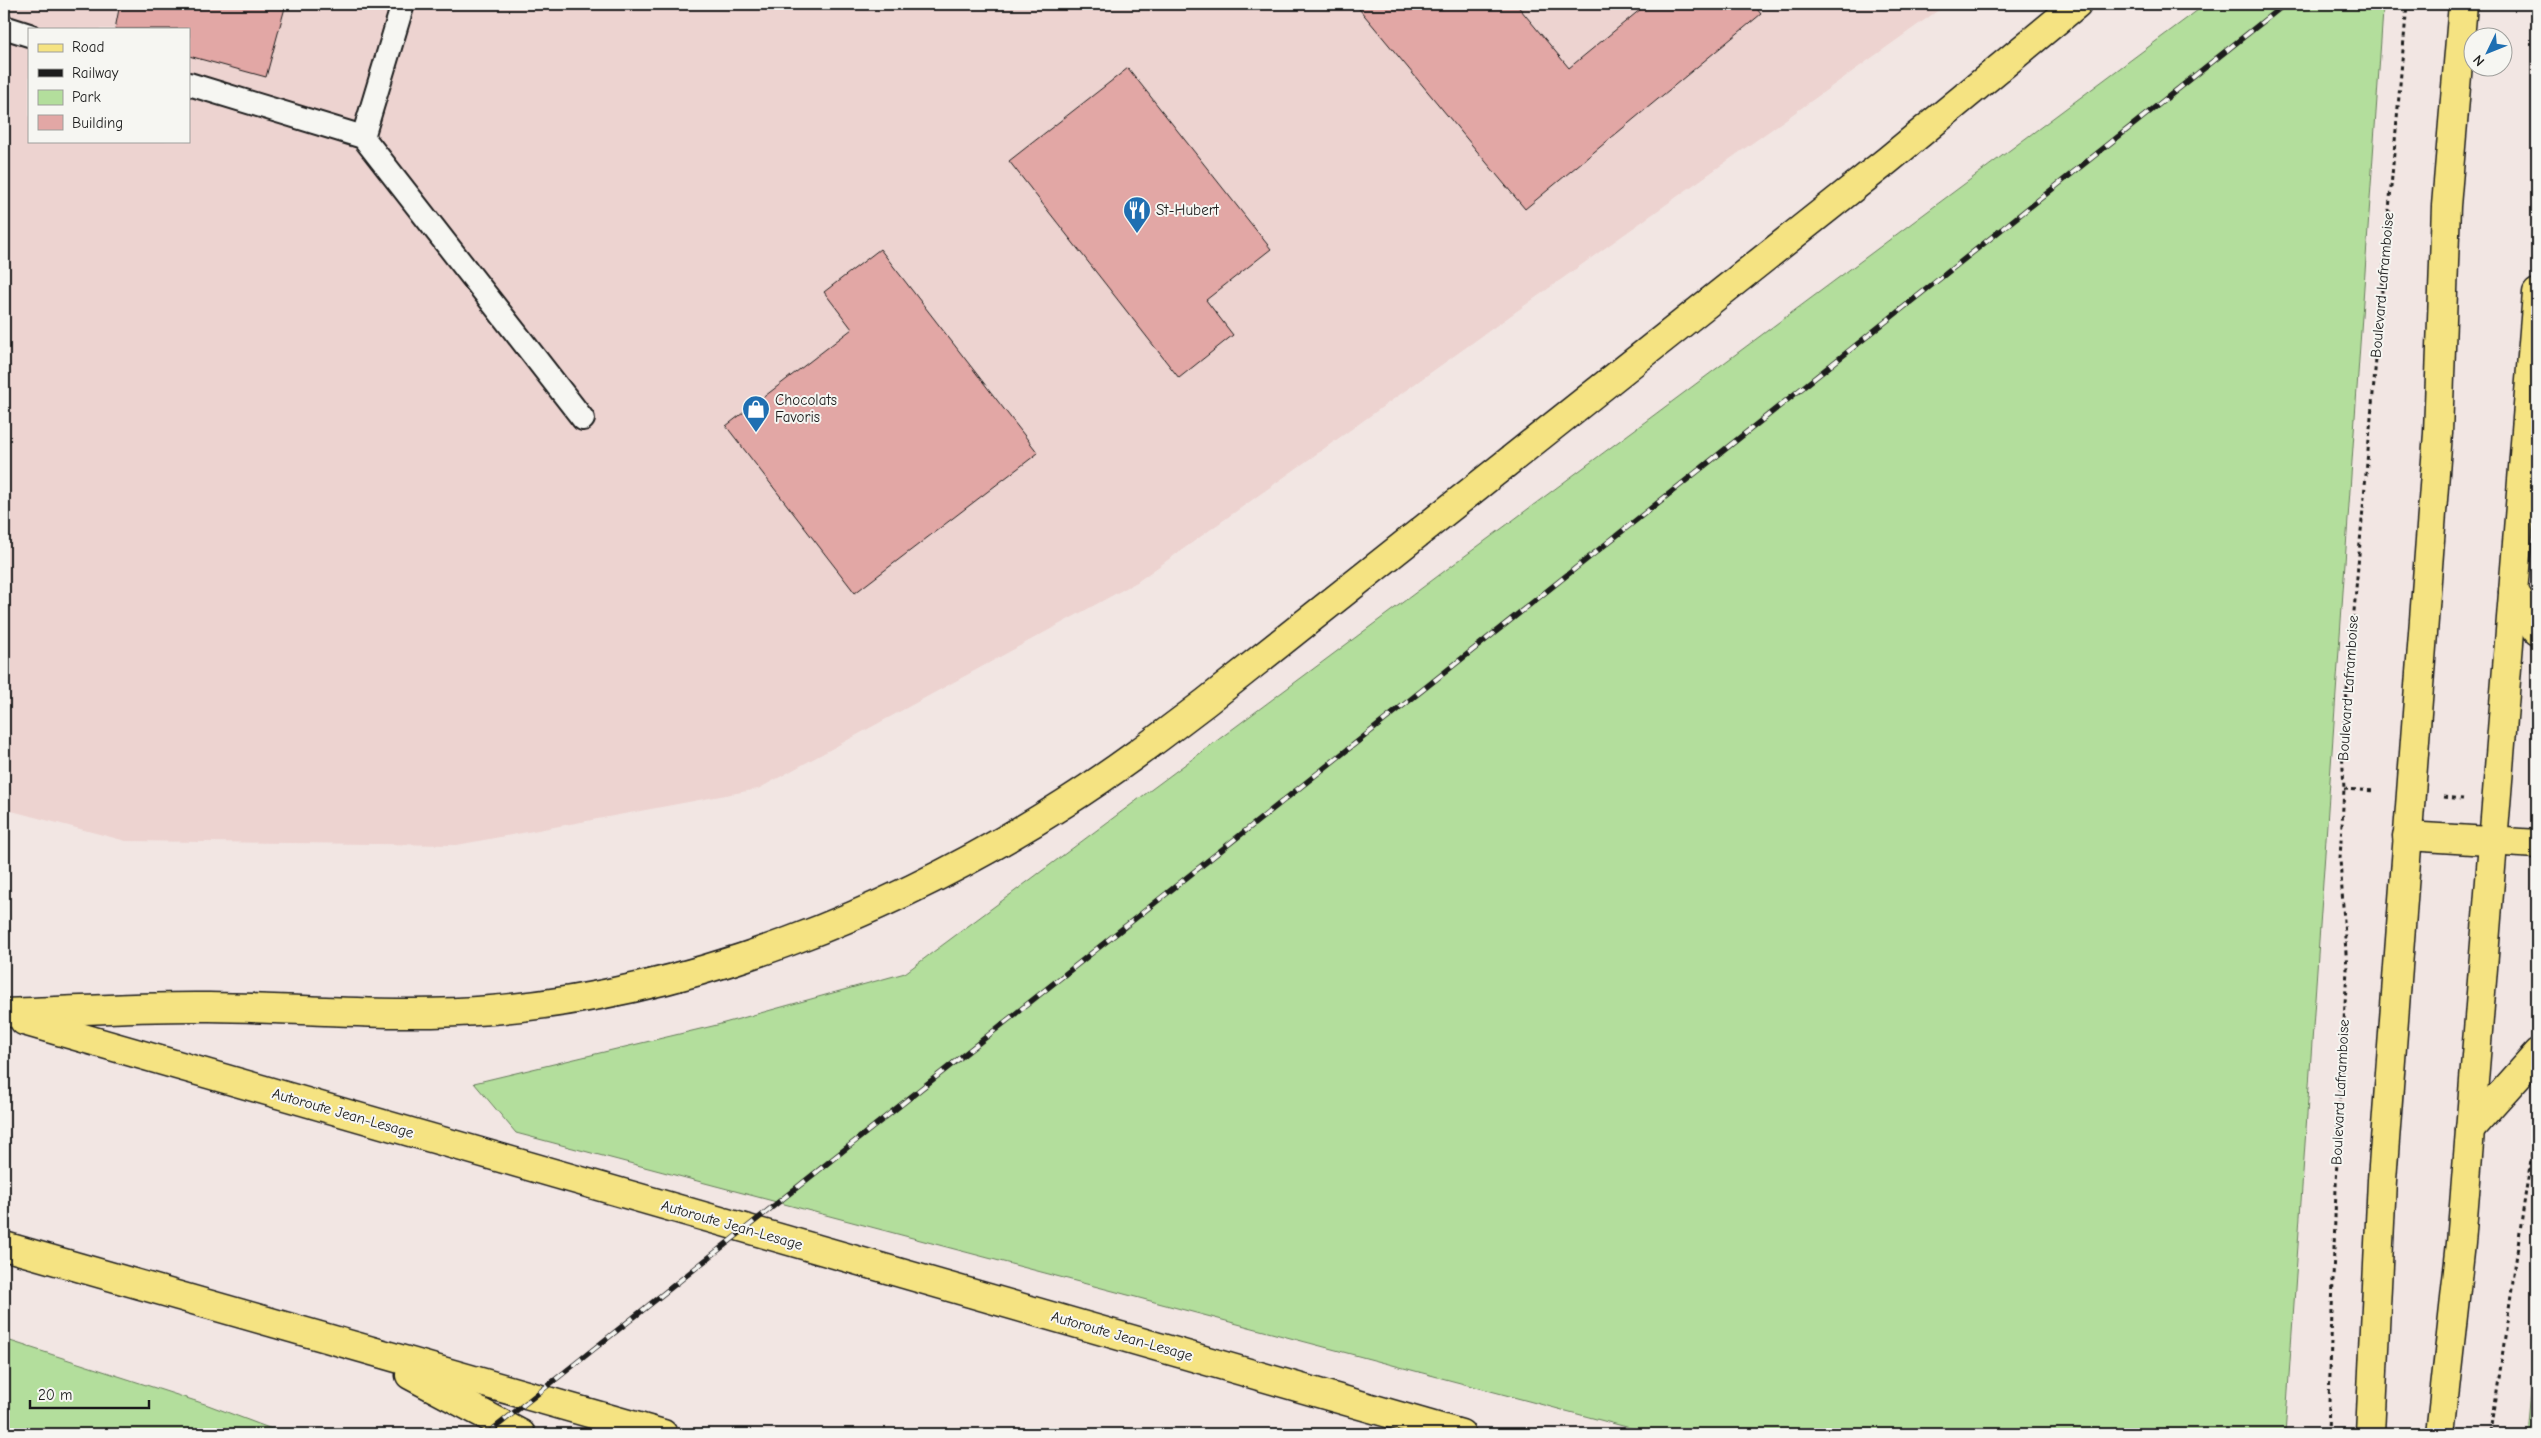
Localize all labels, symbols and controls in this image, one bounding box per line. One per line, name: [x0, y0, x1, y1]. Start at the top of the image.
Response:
legend: [28, 28, 190, 142]
north arrow: [2464, 28, 2514, 78]
text: Road: [72, 38, 104, 56]
text: N: [2470, 51, 2488, 70]
text: Railway: [72, 64, 119, 82]
text: Park: [72, 88, 101, 106]
text: Building: [72, 114, 123, 132]
restaurant icon: St-Hubert: [1122, 195, 1152, 234]
place label: St-Hubert: [1156, 201, 1220, 219]
street label: Boulevard Laframboise: [2367, 211, 2397, 358]
place label: Chocolats Favoris: [775, 391, 837, 426]
shop icon: Chocolats Favoris: [741, 394, 771, 433]
street label: Boulevard Laframboise: [2334, 614, 2362, 761]
street label: Boulevard Laframboise: [2327, 1018, 2353, 1165]
street label: Autoroute Jean-Lesage: [270, 1084, 416, 1142]
street label: Autoroute Jean-Lesage: [659, 1196, 805, 1254]
street label: Autoroute Jean-Lesage: [1049, 1307, 1195, 1365]
scale bar: [30, 1378, 149, 1410]
text: 20 m: [38, 1386, 72, 1404]

